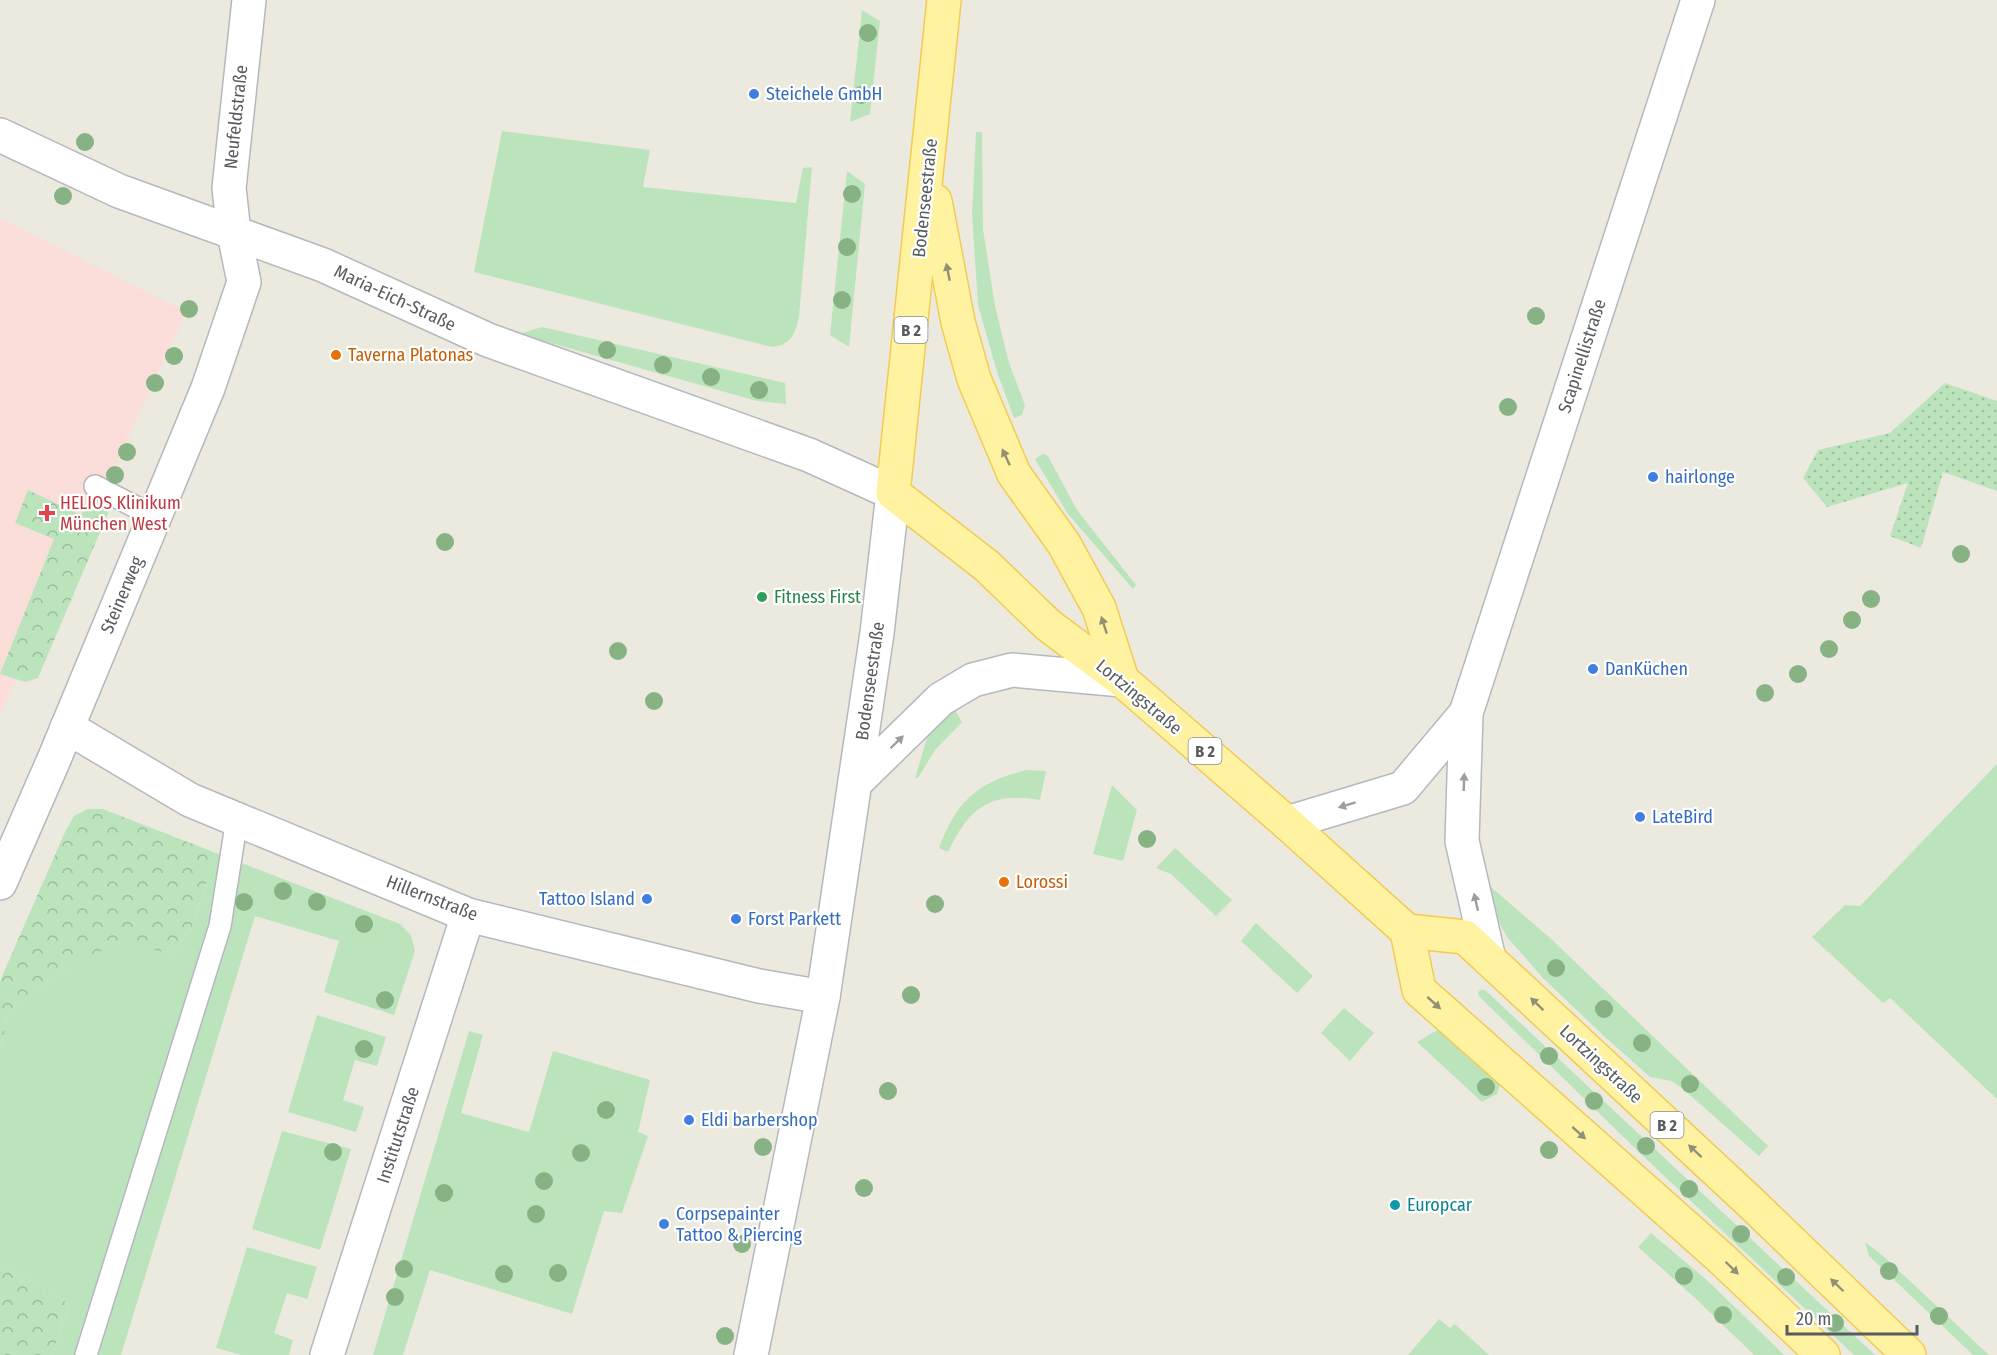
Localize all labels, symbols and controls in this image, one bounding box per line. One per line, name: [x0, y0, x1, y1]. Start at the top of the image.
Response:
street label: Neufeldstraße: [220, 64, 252, 170]
place label: Steichele GmbH: [766, 83, 882, 105]
marker: Steichele GmbH: [747, 87, 761, 101]
street label: Bodenseestraße: [908, 137, 942, 259]
street label: Maria-Eich-Straße: [331, 260, 459, 336]
one-way arrow: [943, 262, 952, 281]
street label: Scapinellistraße: [1553, 296, 1611, 416]
road number: B 2: [894, 317, 928, 343]
place label: Taverna Platonas: [348, 344, 474, 366]
marker: Taverna Platonas: [329, 348, 343, 362]
one-way arrow: [1001, 449, 1010, 466]
place label: hairlonge: [1665, 466, 1735, 488]
marker: hairlonge: [1646, 470, 1660, 484]
place label: HELIOS Klinikum München West: [60, 492, 181, 535]
marker: HELIOS Klinikum München West: [38, 504, 56, 522]
street label: Steinerweg: [96, 553, 148, 637]
place label: Fitness First: [774, 586, 861, 608]
marker: Fitness First: [755, 590, 769, 604]
one-way arrow: [1099, 616, 1108, 634]
street label: Bodenseestraße: [851, 620, 889, 742]
street label: Lortzingstraße: [1092, 655, 1186, 739]
place label: DanKüchen: [1605, 658, 1688, 680]
marker: DanKüchen: [1586, 662, 1600, 676]
one-way arrow: [889, 736, 904, 749]
road number: B 2: [1188, 738, 1222, 764]
one-way arrow: [1459, 773, 1468, 792]
one-way arrow: [1338, 801, 1356, 810]
place label: LateBird: [1652, 806, 1713, 828]
marker: LateBird: [1633, 810, 1647, 824]
street label: Hillernstraße: [383, 871, 481, 926]
place label: Lorossi: [1016, 871, 1068, 893]
marker: Lorossi: [997, 875, 1011, 889]
place label: Tattoo Island: [539, 888, 635, 910]
marker: Tattoo Island: [640, 892, 654, 906]
one-way arrow: [1471, 892, 1481, 911]
place label: Forst Parkett: [748, 908, 841, 930]
marker: Forst Parkett: [729, 912, 743, 926]
one-way arrow: [1426, 996, 1441, 1009]
one-way arrow: [1530, 997, 1545, 1011]
street label: Lortzingstraße: [1555, 1020, 1647, 1108]
street label: Institutstraße: [372, 1084, 424, 1186]
place label: Eldi barbershop: [701, 1109, 818, 1131]
road number: B 2: [1650, 1112, 1684, 1138]
marker: Eldi barbershop: [682, 1113, 696, 1127]
one-way arrow: [1571, 1126, 1586, 1139]
one-way arrow: [1688, 1144, 1703, 1158]
place label: Europcar: [1407, 1194, 1473, 1216]
marker: Europcar: [1388, 1198, 1402, 1212]
place label: Corpsepainter Tattoo & Piercing: [676, 1203, 802, 1246]
marker: Corpsepainter Tattoo & Piercing: [657, 1217, 671, 1231]
one-way arrow: [1724, 1261, 1739, 1275]
one-way arrow: [1830, 1279, 1844, 1293]
scale bar: [1787, 1298, 1918, 1336]
text: 20 m: [1796, 1308, 1831, 1330]

